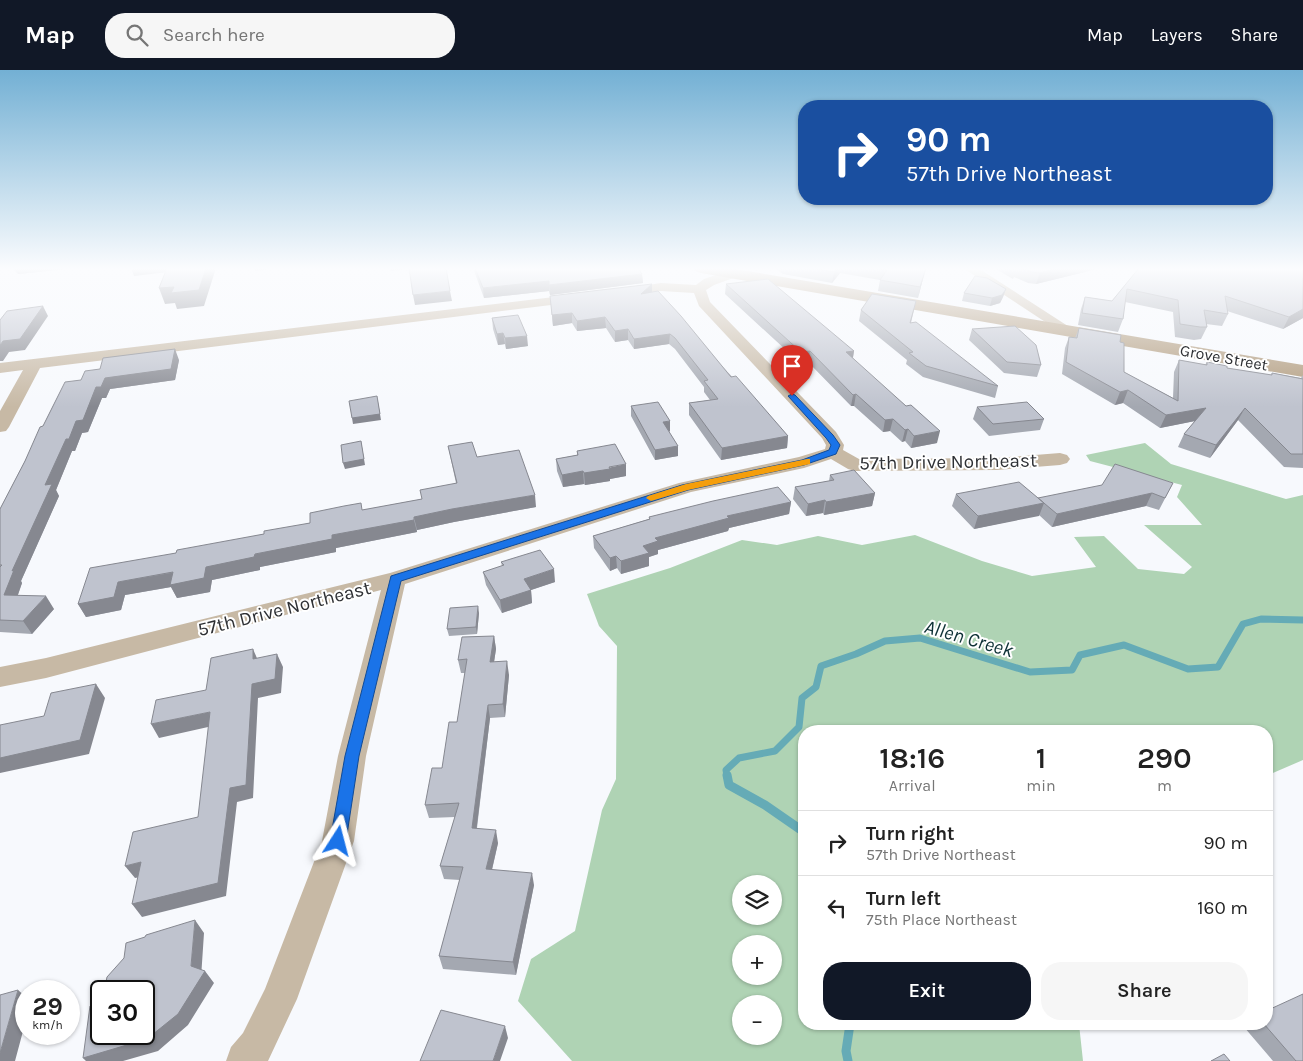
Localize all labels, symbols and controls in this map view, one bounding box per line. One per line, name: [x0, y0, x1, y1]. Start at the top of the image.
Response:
search box: [105, 13, 455, 58]
text: Map: [25, 21, 75, 49]
icon: search: [123, 21, 151, 49]
text: Search here: [163, 24, 265, 46]
text: Map: [1087, 24, 1123, 46]
text: Layers: [1151, 24, 1203, 46]
text: Share: [1231, 24, 1278, 46]
text: 90 m: [906, 119, 992, 160]
icon: right: [823, 120, 888, 185]
text: 57th Drive Northeast: [906, 161, 1112, 187]
street label: Grove Street: [1179, 340, 1269, 375]
pin: [771, 345, 813, 396]
icon: arrive: [778, 352, 806, 380]
street label: 57th Drive Northeast: [859, 449, 1037, 475]
street label: 57th Drive Northeast: [195, 577, 373, 641]
water label: Allen Creek: [922, 615, 1017, 662]
text: 18:16: [879, 740, 945, 776]
text: 1: [1036, 740, 1046, 776]
text: 290: [1137, 740, 1192, 776]
text: Arrival: [889, 776, 936, 795]
text: min: [1026, 776, 1056, 795]
text: m: [1157, 776, 1172, 795]
position arrow: [311, 814, 363, 866]
text: Turn right: [866, 823, 955, 845]
icon: right: [823, 829, 851, 857]
text: 90 m: [1203, 832, 1248, 854]
text: 57th Drive Northeast: [866, 845, 1016, 864]
map controls: [732, 875, 782, 1045]
button: layers: [732, 875, 782, 925]
text: Turn left: [866, 888, 941, 910]
icon: left: [823, 894, 851, 922]
text: 160 m: [1197, 897, 1248, 919]
text: 75th Place Northeast: [866, 910, 1017, 929]
button: +: [732, 935, 782, 985]
button: Exit: [823, 962, 1031, 1020]
button: Share: [1041, 962, 1248, 1020]
speed limit sign: 30: [90, 980, 155, 1045]
text: 29: [32, 992, 63, 1021]
button: −: [732, 995, 782, 1045]
text: km/h: [32, 1018, 63, 1032]

